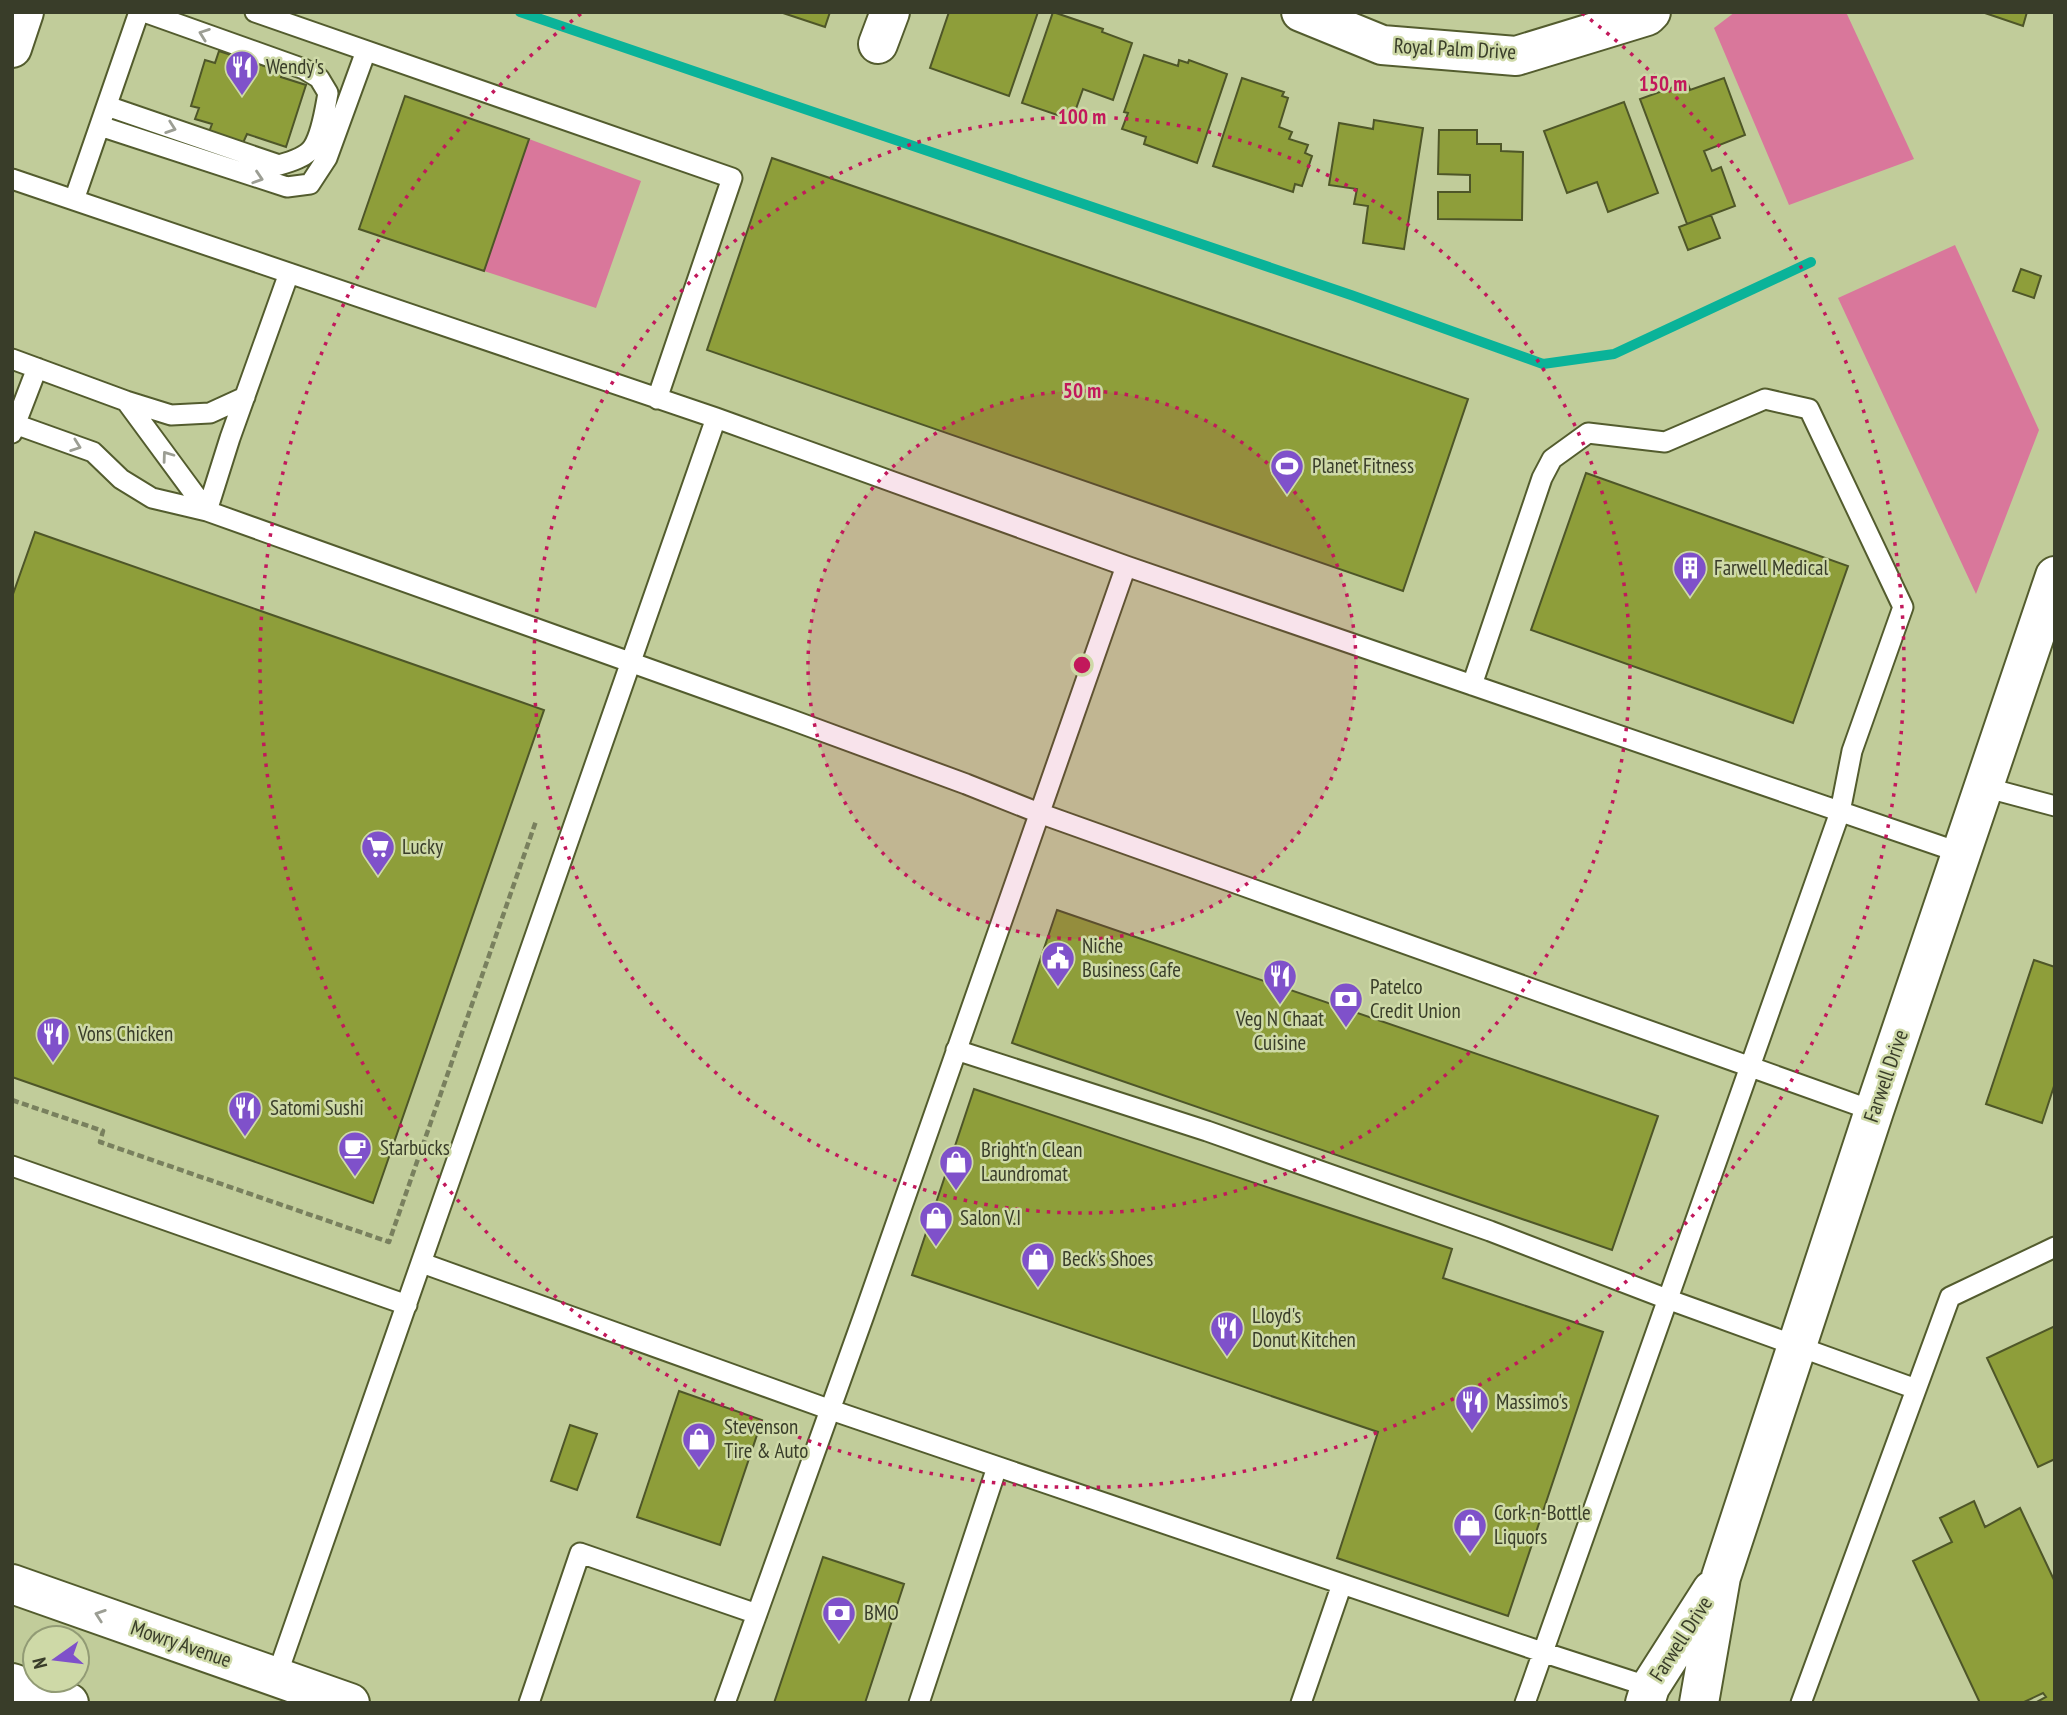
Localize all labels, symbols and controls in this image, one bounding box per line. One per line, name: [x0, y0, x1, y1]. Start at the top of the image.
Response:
one-way arrow: [199, 28, 211, 42]
street label: Royal Palm Drive: [1393, 32, 1517, 65]
restaurant icon: Wendy's: [223, 48, 261, 97]
place label: Wendy's: [266, 53, 324, 80]
text: 150 m: [1639, 70, 1687, 97]
text: 100 m: [1058, 103, 1106, 130]
one-way arrow: [165, 120, 177, 135]
one-way arrow: [252, 170, 264, 184]
text: 50 m: [1063, 377, 1101, 404]
one-way arrow: [70, 438, 82, 452]
sports icon: Planet Fitness: [1268, 447, 1306, 496]
one-way arrow: [162, 451, 175, 464]
place label: Planet Fitness: [1312, 452, 1414, 479]
building icon: Farwell Medical: [1671, 549, 1709, 598]
place label: Farwell Medical: [1714, 554, 1829, 581]
centre of rings: [1070, 653, 1094, 677]
supermarket icon: Lucky: [359, 828, 397, 877]
place label: Lucky: [402, 833, 443, 860]
place label: Niche Business Cafe: [1082, 932, 1181, 983]
public building icon: Niche Business Cafe: [1039, 939, 1077, 988]
restaurant icon: Veg N Chaat Cuisine: [1261, 957, 1299, 1006]
place label: Patelco Credit Union: [1370, 973, 1461, 1024]
bank icon: Patelco Credit Union: [1327, 980, 1365, 1029]
place label: Veg N Chaat Cuisine: [1235, 1005, 1324, 1056]
restaurant icon: Vons Chicken: [34, 1015, 72, 1064]
place label: Vons Chicken: [77, 1020, 173, 1047]
street label: Farwell Drive: [1857, 1026, 1914, 1126]
restaurant icon: Satomi Sushi: [226, 1089, 264, 1138]
place label: Satomi Sushi: [270, 1094, 364, 1121]
cafe icon: Starbucks: [336, 1129, 374, 1178]
place label: Starbucks: [380, 1134, 450, 1161]
place label: Bright'n Clean Laundromat: [981, 1136, 1082, 1187]
shop icon: Bright'n Clean Laundromat: [937, 1143, 975, 1192]
shop icon: Salon V.I: [917, 1199, 955, 1248]
place label: Salon V.I: [960, 1204, 1021, 1231]
shop icon: Beck's Shoes: [1019, 1240, 1057, 1289]
place label: Beck's Shoes: [1062, 1245, 1153, 1272]
place label: Lloyd's Donut Kitchen: [1252, 1302, 1356, 1353]
restaurant icon: Lloyd's Donut Kitchen: [1208, 1309, 1246, 1358]
restaurant icon: Massimo's: [1453, 1383, 1491, 1432]
place label: Massimo's: [1496, 1388, 1568, 1415]
place label: Stevenson Tire & Auto: [724, 1413, 808, 1464]
shop icon: Stevenson Tire & Auto: [680, 1420, 718, 1469]
place label: Cork-n-Bottle Liquors: [1494, 1499, 1591, 1550]
shop icon: Cork-n-Bottle Liquors: [1451, 1506, 1489, 1555]
street label: Farwell Drive: [1643, 1591, 1718, 1686]
bank icon: BMO: [820, 1594, 858, 1643]
place label: BMO: [864, 1599, 899, 1626]
one-way arrow: [95, 1609, 107, 1623]
street label: Mowry Avenue: [127, 1614, 235, 1673]
north arrow: [21, 1624, 91, 1694]
text: N: [27, 1655, 52, 1671]

